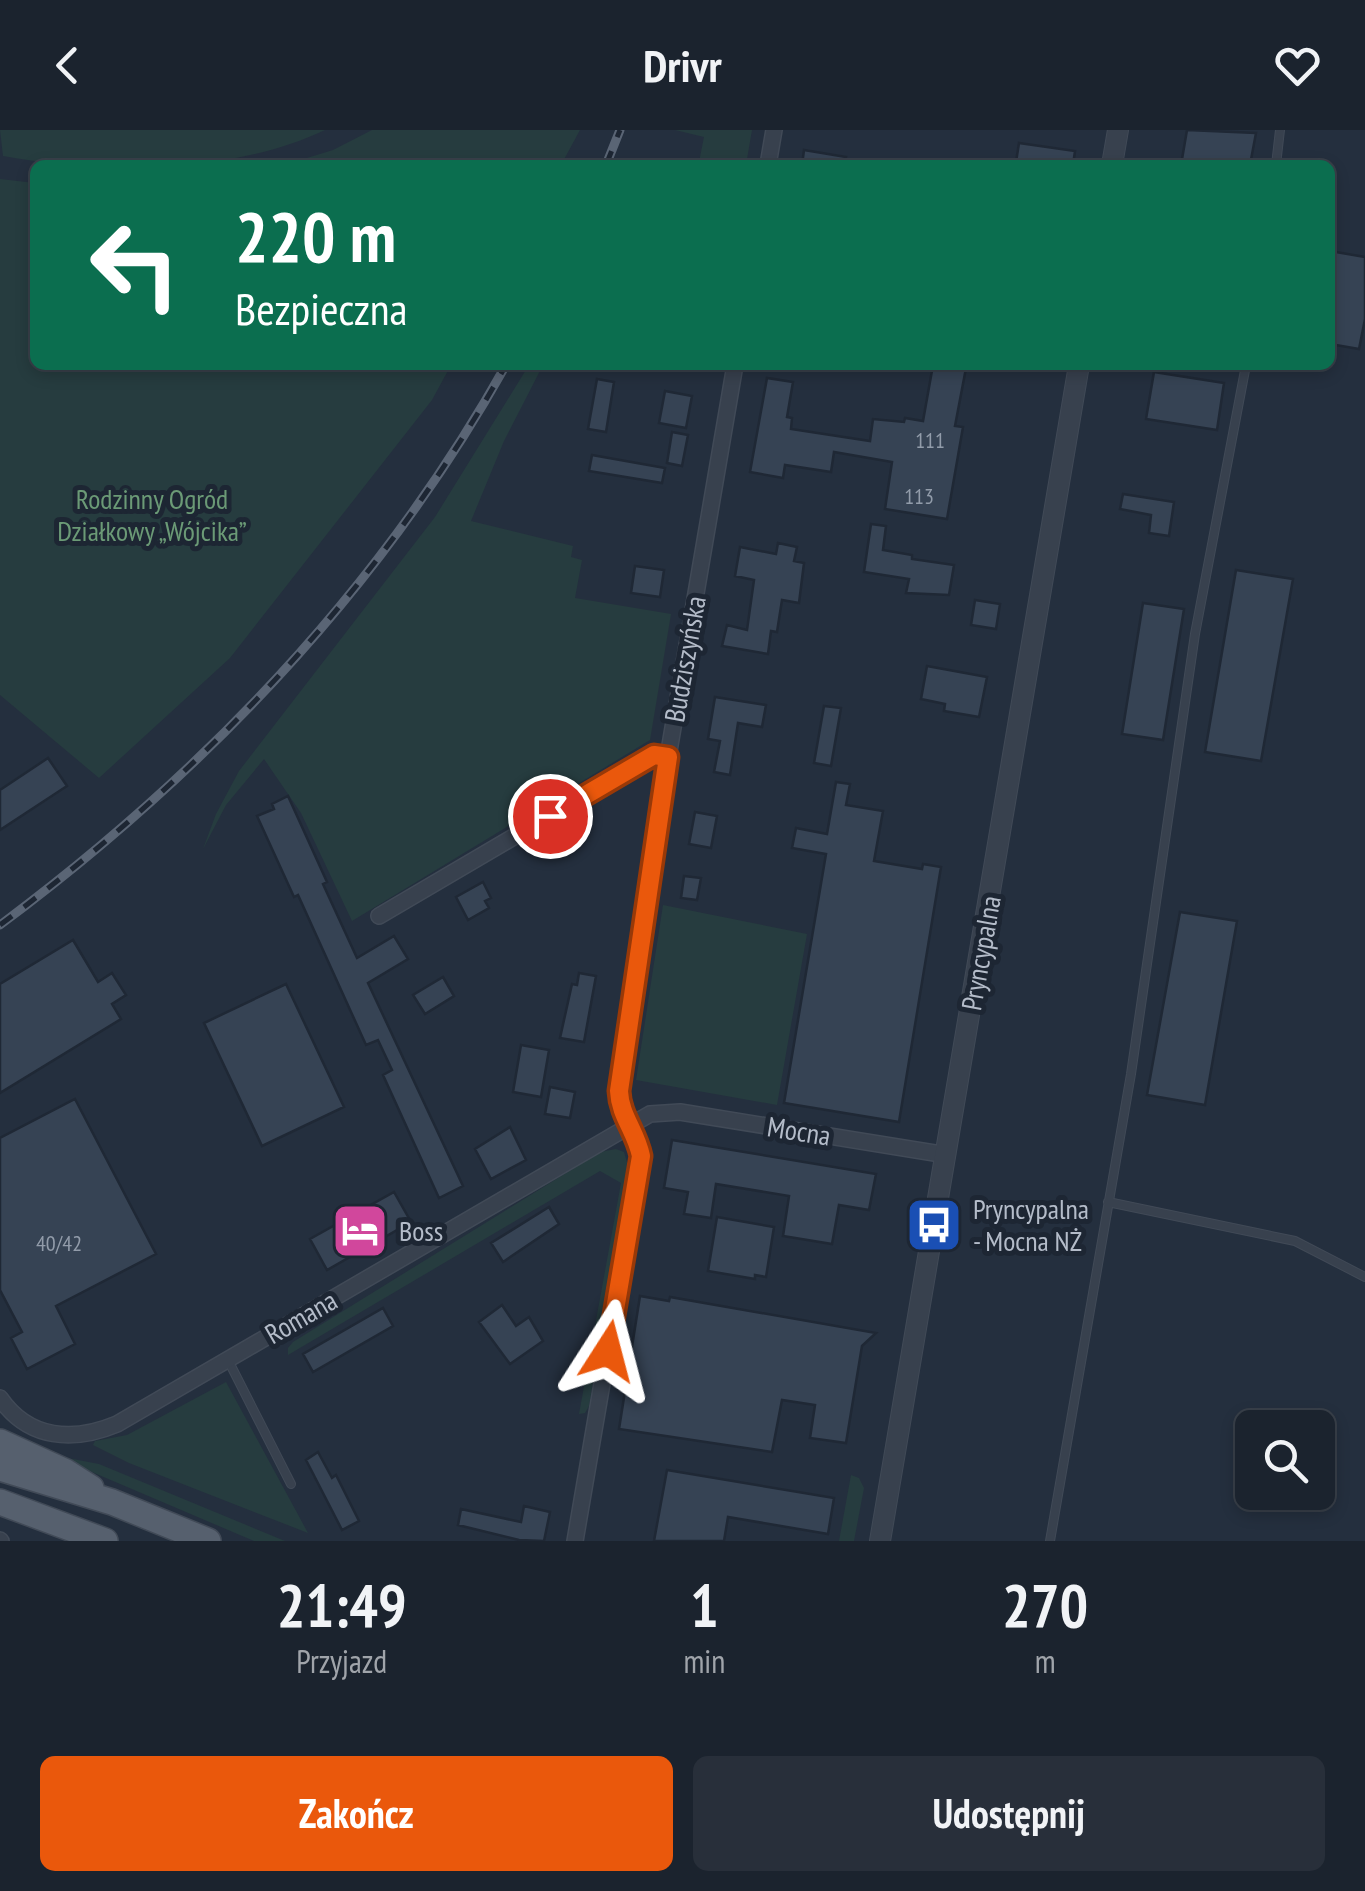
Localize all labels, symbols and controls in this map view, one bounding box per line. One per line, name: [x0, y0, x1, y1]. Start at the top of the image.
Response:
text: Drivr: [643, 36, 722, 94]
icon: back: [40, 38, 95, 93]
icon: heart: [1270, 38, 1325, 93]
text: 220 m: [235, 191, 396, 281]
icon: left: [70, 200, 200, 330]
text: Bezpieczna: [235, 279, 408, 337]
house number: 111: [915, 426, 945, 454]
park label: Rodzinny Ogród Działkowy „Wójcika”: [57, 480, 247, 549]
house number: 113: [904, 482, 934, 510]
street label: Budziszyńska: [655, 593, 714, 725]
pin: [508, 774, 593, 859]
icon: arrive: [523, 789, 578, 844]
street label: Pryncypalna: [952, 893, 1009, 1013]
street label: Mocna: [765, 1107, 833, 1154]
place label: Pryncypalna - Mocna NŻ: [973, 1190, 1089, 1259]
bus stop icon: Pryncypalna - Mocna NŻ: [904, 1195, 964, 1255]
hotel icon: Boss: [330, 1201, 390, 1261]
place label: Boss: [399, 1212, 443, 1249]
house number: 40/42: [36, 1229, 82, 1257]
street label: Romana: [258, 1281, 344, 1352]
position arrow: [556, 1299, 660, 1403]
map controls: [1235, 1410, 1335, 1510]
button: search: [1235, 1410, 1335, 1510]
text: 21:49: [277, 1566, 407, 1644]
text: 1: [690, 1566, 719, 1644]
text: 270: [1002, 1566, 1088, 1644]
text: Przyjazd: [296, 1640, 387, 1682]
text: min: [683, 1640, 725, 1682]
text: m: [1035, 1640, 1056, 1682]
button: Zakończ: [40, 1756, 673, 1871]
button: Udostępnij: [693, 1756, 1325, 1871]

